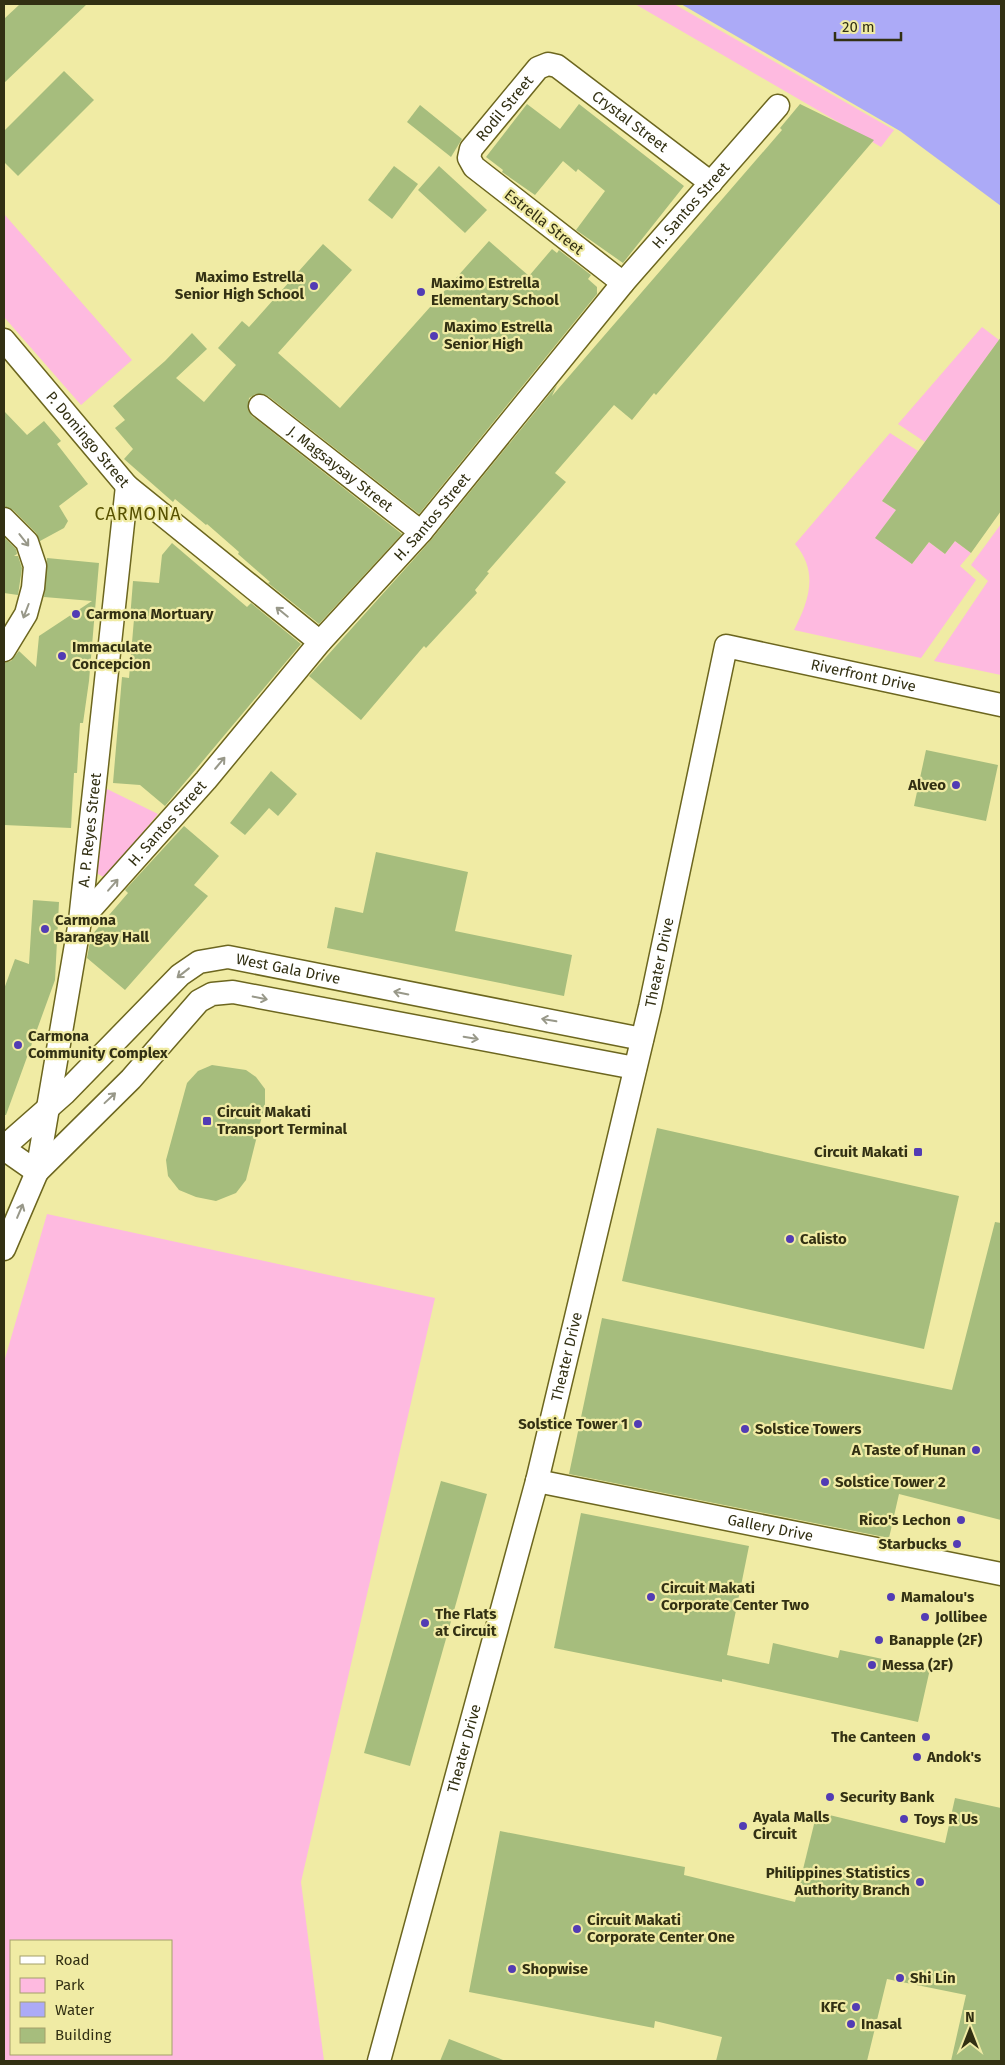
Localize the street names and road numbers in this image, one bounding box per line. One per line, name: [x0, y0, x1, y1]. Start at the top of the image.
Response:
street label: Rodil Street: [472, 71, 537, 145]
street label: Crystal Street: [588, 87, 672, 156]
street label: H. Santos Street: [648, 158, 734, 252]
street label: Estrella Street: [501, 186, 588, 259]
street label: P. Domingo Street: [42, 388, 134, 492]
street label: J. Magsaysay Street: [284, 422, 397, 516]
street label: H. Santos Street: [390, 469, 474, 564]
street label: Riverfront Drive: [809, 655, 918, 696]
street label: A. P. Reyes Street: [75, 771, 105, 888]
street label: H. Santos Street: [124, 776, 211, 870]
street label: Theater Drive: [641, 916, 678, 1009]
street label: West Gala Drive: [234, 950, 342, 988]
street label: Theater Drive: [547, 1310, 586, 1403]
street label: Gallery Drive: [726, 1510, 815, 1545]
street label: Theater Drive: [443, 1702, 485, 1795]

